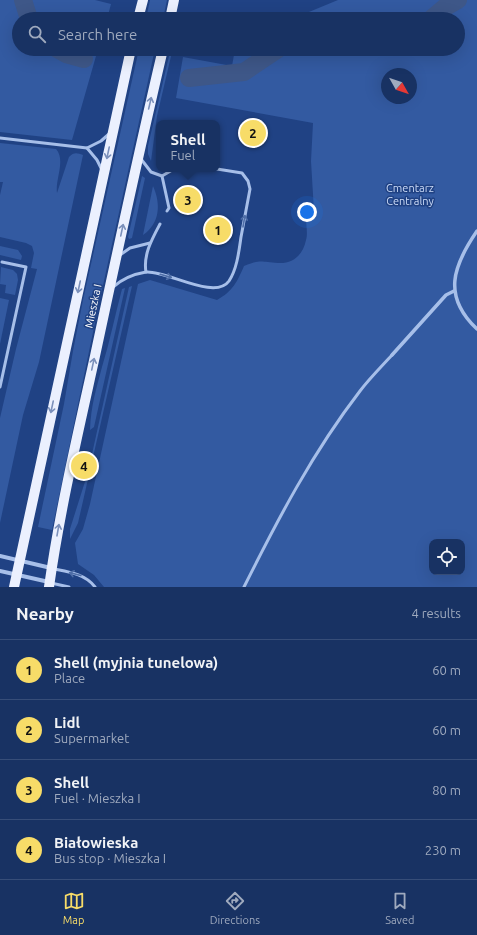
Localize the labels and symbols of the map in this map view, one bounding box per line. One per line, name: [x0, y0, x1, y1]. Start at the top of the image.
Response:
north arrow: [381, 68, 417, 104]
one-way arrow: [147, 97, 155, 110]
pin: 2: [240, 118, 266, 148]
one-way arrow: [103, 146, 111, 159]
park label: Cmentarz Centralny: [386, 182, 434, 207]
pin: 3: [175, 185, 201, 215]
your location: [297, 202, 317, 222]
one-way arrow: [240, 214, 248, 227]
pin: 1: [205, 215, 231, 245]
one-way arrow: [118, 224, 126, 237]
one-way arrow: [159, 273, 172, 280]
one-way arrow: [74, 280, 82, 293]
street label: Mieszka I: [82, 283, 104, 329]
one-way arrow: [89, 358, 97, 371]
one-way arrow: [48, 400, 56, 413]
pin: 4: [71, 451, 97, 481]
one-way arrow: [54, 524, 62, 537]
one-way arrow: [69, 570, 82, 577]

